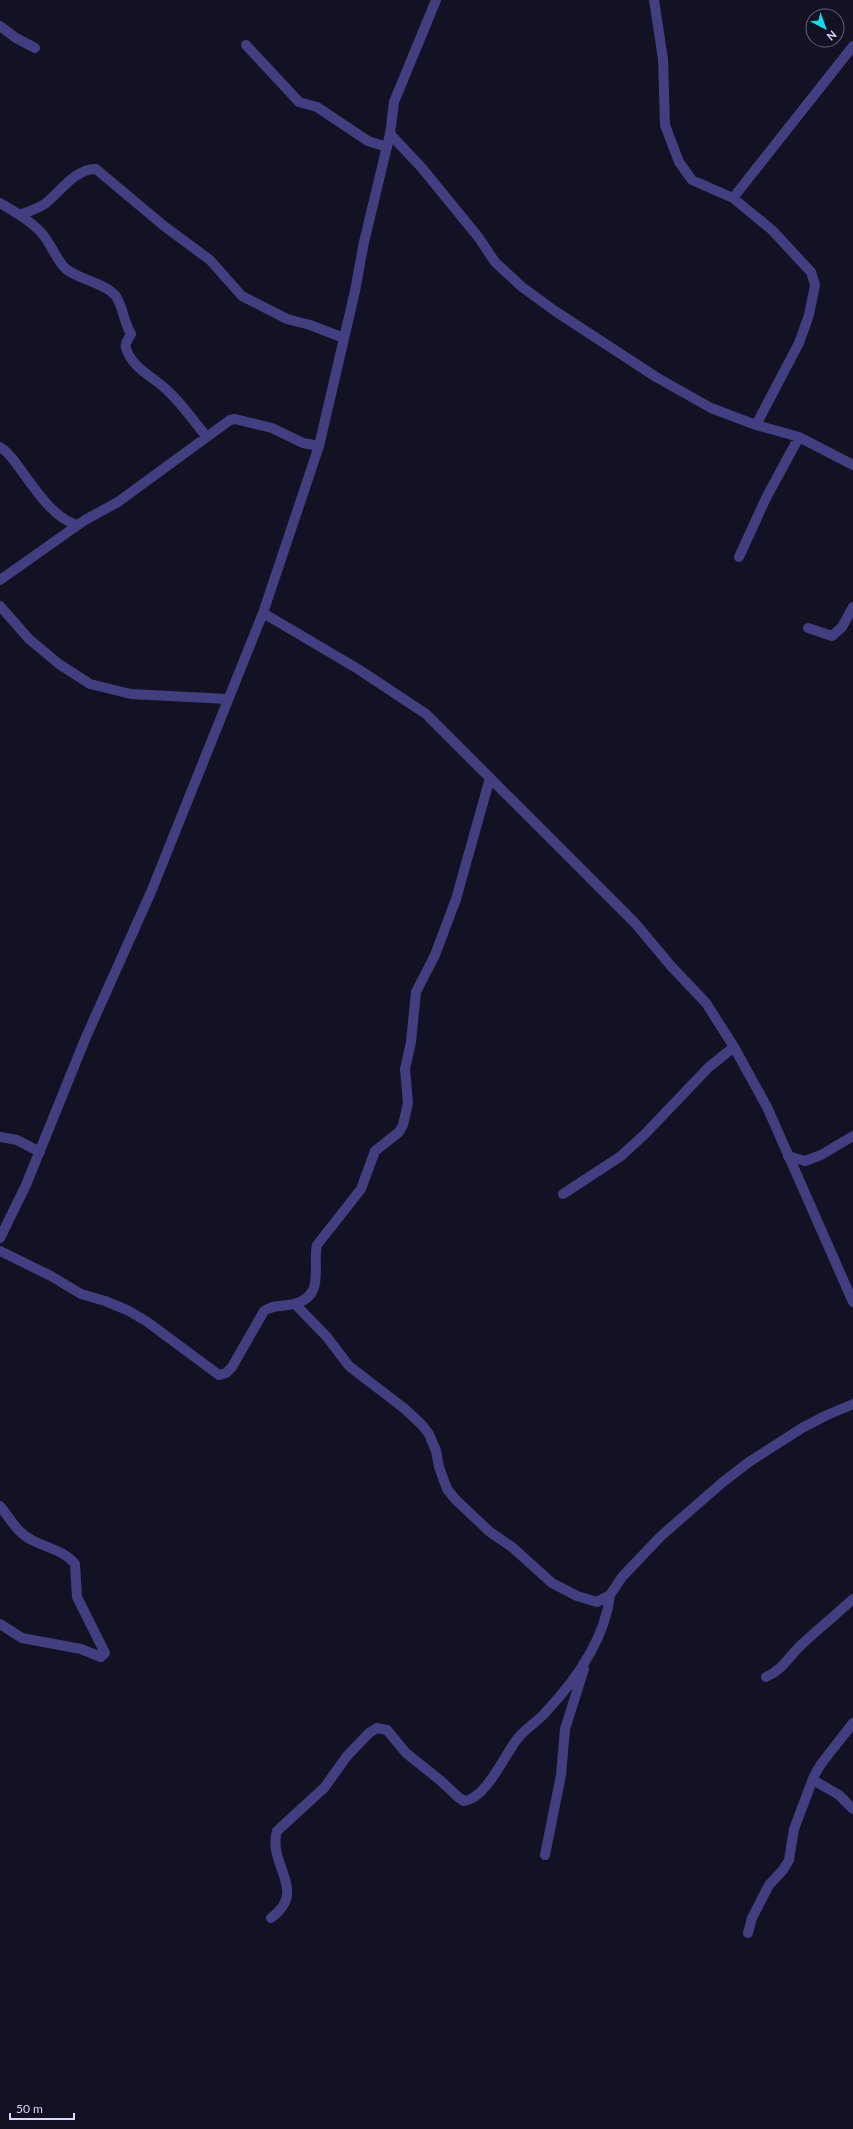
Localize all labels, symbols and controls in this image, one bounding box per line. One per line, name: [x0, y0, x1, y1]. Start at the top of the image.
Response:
north arrow: [805, 8, 845, 48]
text: N: [824, 28, 839, 44]
scale bar: [10, 2095, 74, 2121]
text: 50 m: [16, 2101, 43, 2116]

